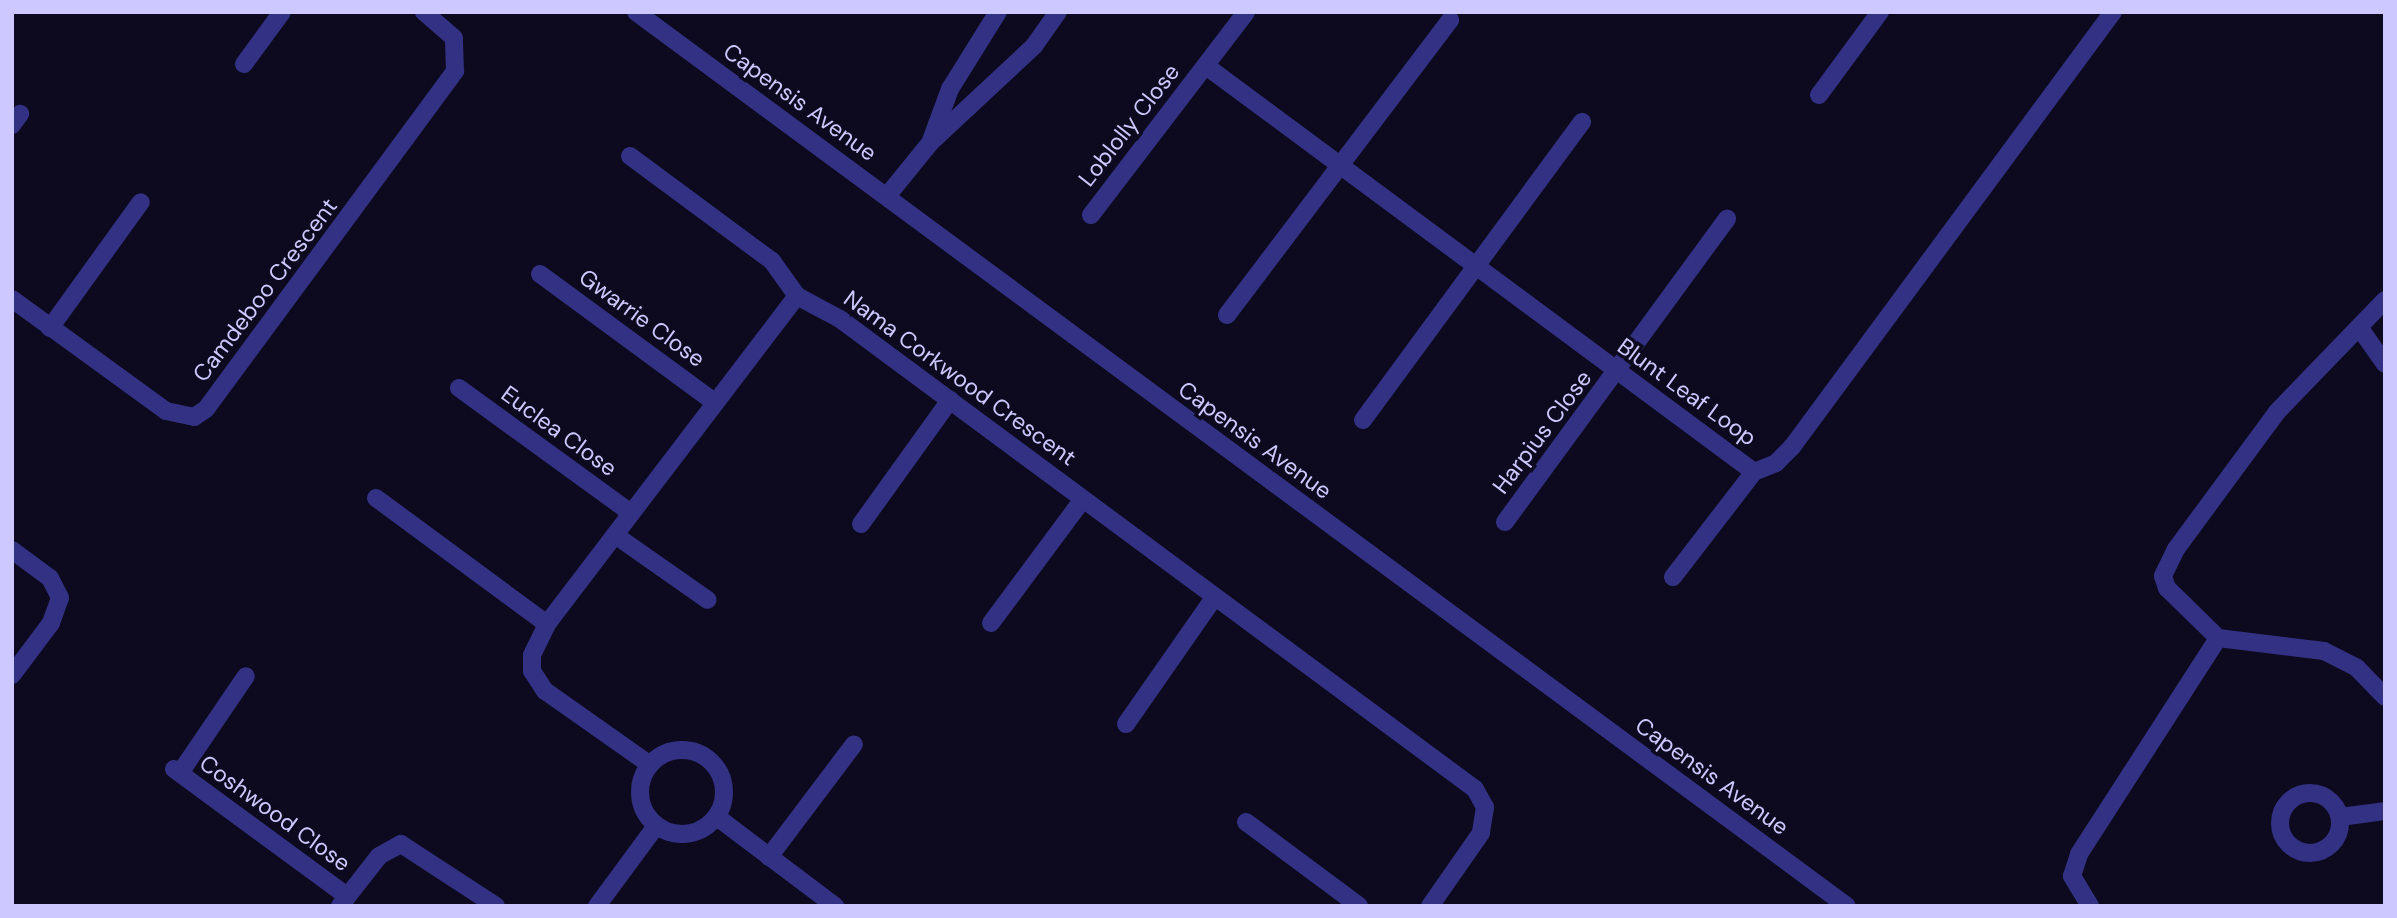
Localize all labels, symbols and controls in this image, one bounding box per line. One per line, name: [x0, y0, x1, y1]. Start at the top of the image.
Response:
street label: Capensis Avenue: [718, 37, 882, 167]
street label: Loblolly Close: [1073, 58, 1185, 192]
street label: Camdeboo Crescent: [187, 193, 343, 387]
street label: Gwarrie Close: [574, 263, 710, 373]
street label: Nama Corkwood Crescent: [839, 284, 1081, 472]
street label: Blunt Leaf Loop: [1612, 332, 1762, 452]
street label: Harpius Close: [1487, 365, 1597, 499]
street label: Capensis Avenue: [1173, 375, 1337, 505]
street label: Euclea Close: [496, 380, 622, 482]
street label: Capensis Avenue: [1630, 711, 1794, 841]
street label: Coshwood Close: [194, 749, 356, 877]

